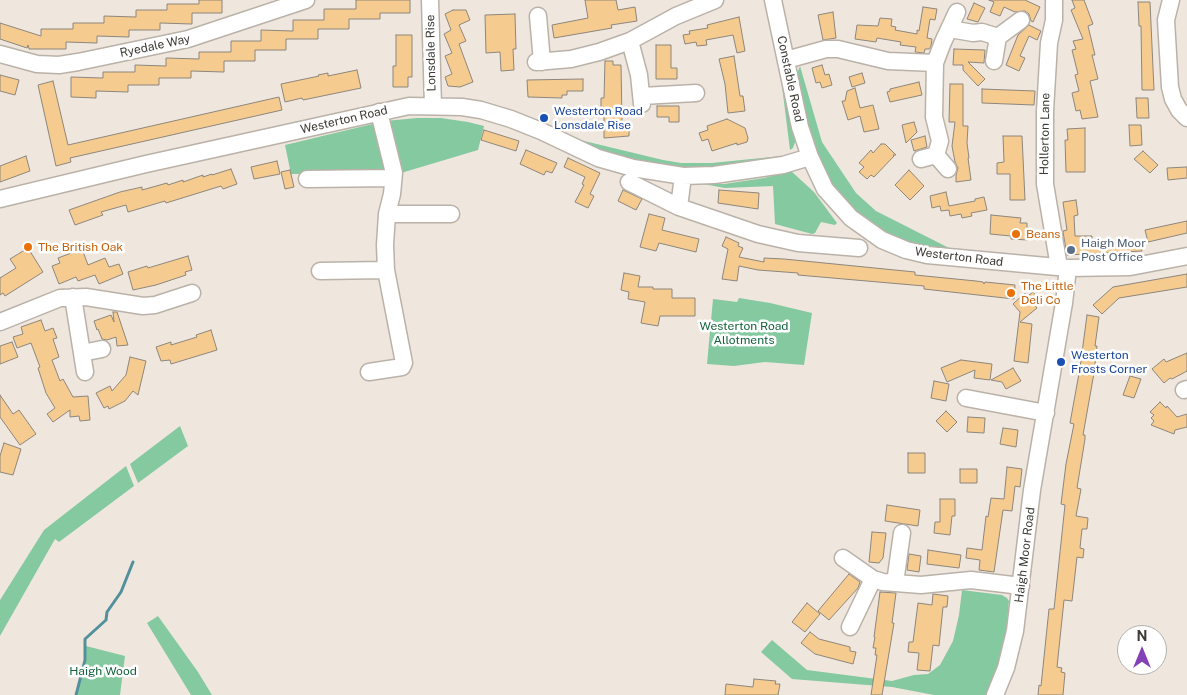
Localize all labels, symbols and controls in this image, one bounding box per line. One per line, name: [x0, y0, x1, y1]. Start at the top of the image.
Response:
street label: Lonsdale Rise: [423, 14, 439, 92]
street label: Ryedale Way: [118, 31, 192, 61]
street label: Constable Road: [774, 35, 806, 123]
street label: Hollerton Lane: [1037, 93, 1053, 175]
street label: Westerton Road: [299, 103, 389, 137]
place label: Westerton Road Lonsdale Rise: [554, 104, 643, 132]
marker: Westerton Road Lonsdale Rise: [538, 112, 550, 124]
place label: Beans: [1026, 227, 1060, 241]
marker: Beans: [1010, 228, 1022, 240]
place label: Haigh Moor Post Office: [1081, 236, 1146, 264]
place label: The British Oak: [38, 240, 123, 254]
marker: The British Oak: [22, 241, 34, 253]
street label: Westerton Road: [914, 244, 1004, 270]
marker: Haigh Moor Post Office: [1065, 244, 1077, 256]
place label: The Little Deli Co: [1021, 279, 1074, 307]
marker: The Little Deli Co: [1005, 287, 1017, 299]
park label: Westerton Road Allotments: [700, 319, 788, 347]
place label: Westerton Frosts Corner: [1071, 348, 1147, 376]
marker: Westerton Frosts Corner: [1055, 356, 1067, 368]
street label: Haigh Moor Road: [1012, 506, 1038, 604]
north arrow: [1117, 625, 1167, 675]
text: N: [1137, 628, 1147, 644]
park label: Haigh Wood: [69, 664, 137, 678]

